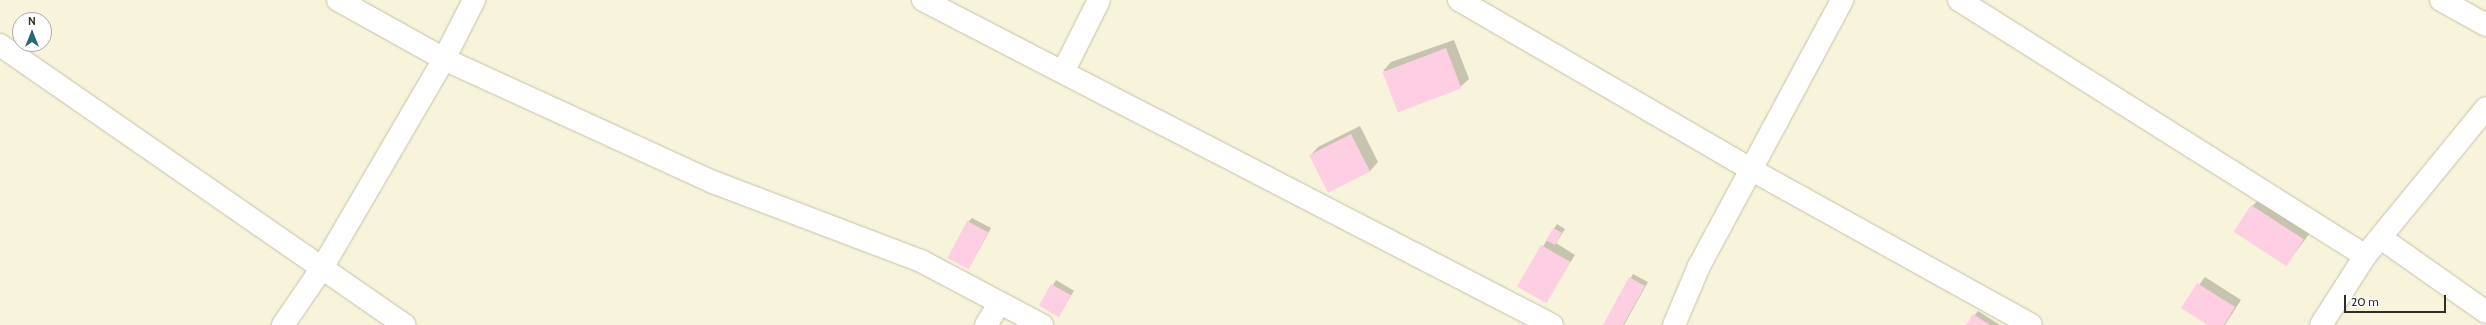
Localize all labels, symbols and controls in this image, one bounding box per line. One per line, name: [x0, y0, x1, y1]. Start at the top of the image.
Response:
north arrow: [12, 12, 52, 52]
text: N: [28, 14, 36, 28]
scale bar: [2346, 287, 2448, 313]
text: 20 m: [2351, 294, 2379, 309]

